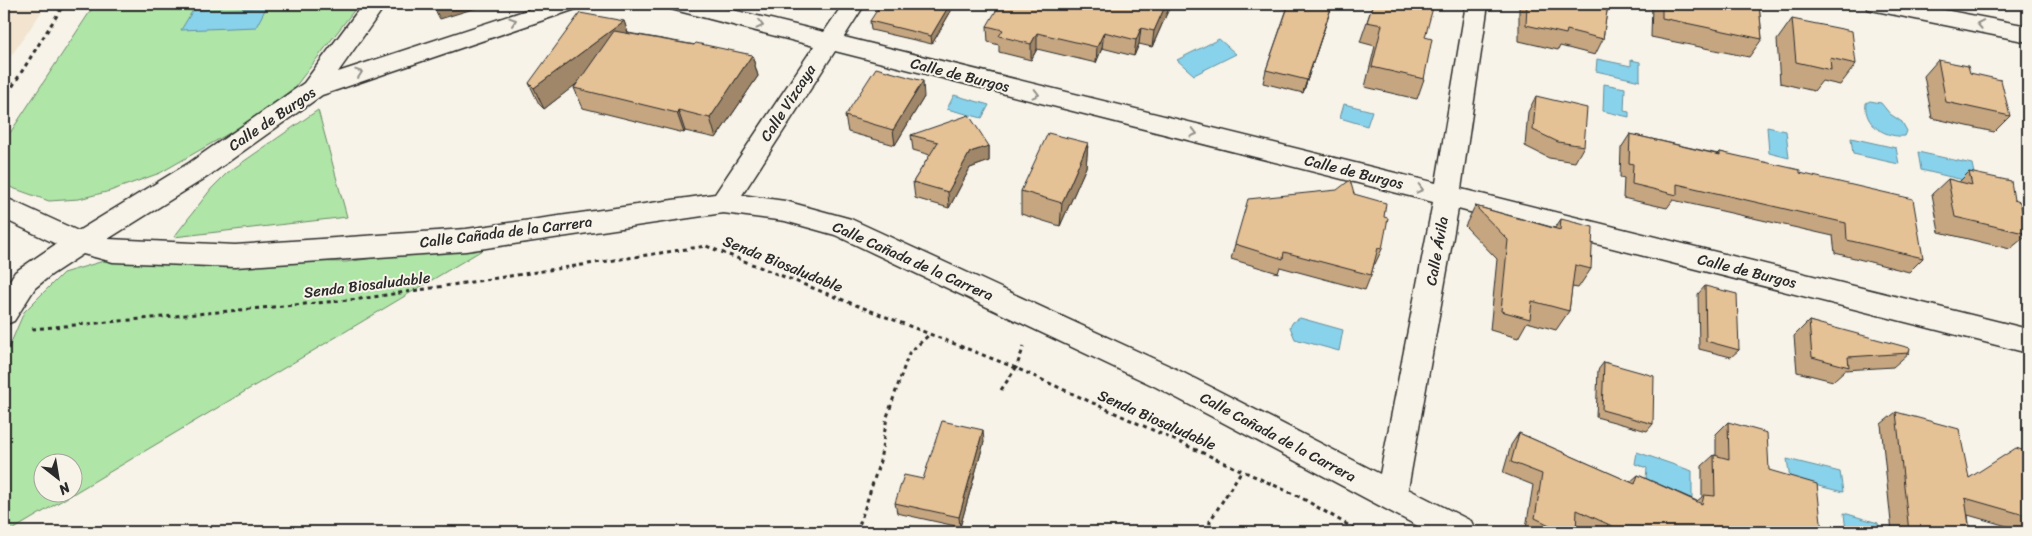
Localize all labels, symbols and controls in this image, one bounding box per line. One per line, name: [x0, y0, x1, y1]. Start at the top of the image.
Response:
one-way arrow: [508, 17, 516, 27]
one-way arrow: [755, 19, 763, 29]
one-way arrow: [1976, 20, 1985, 30]
street label: Calle de Burgos: [908, 50, 1013, 100]
street label: Calle Vizcaya: [753, 59, 823, 147]
one-way arrow: [354, 69, 362, 79]
street label: Calle de Burgos: [223, 79, 322, 158]
one-way arrow: [1032, 88, 1041, 99]
one-way arrow: [1190, 127, 1199, 138]
street label: Calle de Burgos: [1302, 147, 1407, 197]
one-way arrow: [1415, 183, 1424, 194]
street label: Calle Cañada de la Carrera: [418, 208, 594, 255]
street label: Calle Cañada de la Carrera: [828, 214, 998, 308]
street label: Calle Ávila: [1418, 214, 1456, 288]
street label: Senda Biosaludable: [719, 228, 847, 300]
street label: Calle de Burgos: [1695, 246, 1800, 296]
street label: Senda Biosaludable: [302, 264, 432, 306]
street label: Senda Biosaludable: [1094, 382, 1221, 458]
street label: Calle Cañada de la Carrera: [1195, 385, 1361, 489]
north arrow: [32, 454, 82, 504]
text: N: [54, 475, 76, 502]

